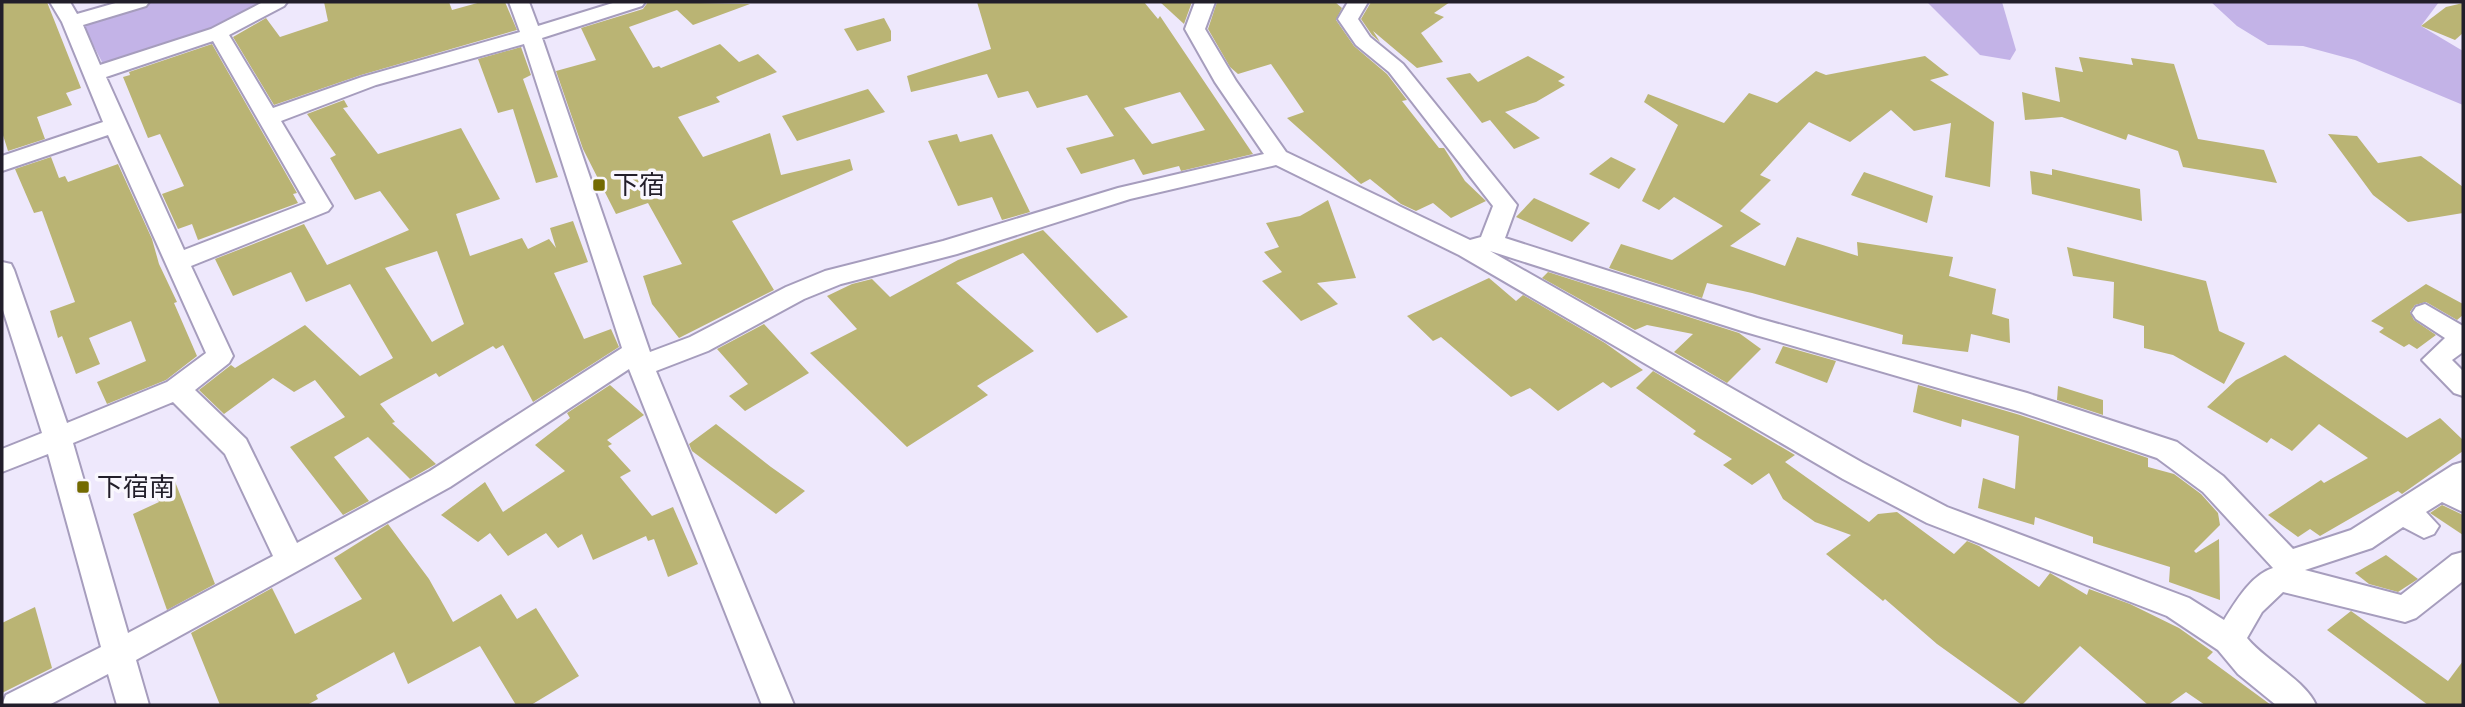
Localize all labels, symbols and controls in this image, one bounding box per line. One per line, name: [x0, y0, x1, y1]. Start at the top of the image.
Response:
place label: 下宿: [613, 166, 665, 206]
marker: 下宿: [591, 177, 607, 193]
place label: 下宿南: [97, 468, 175, 508]
marker: 下宿南: [75, 479, 91, 495]

